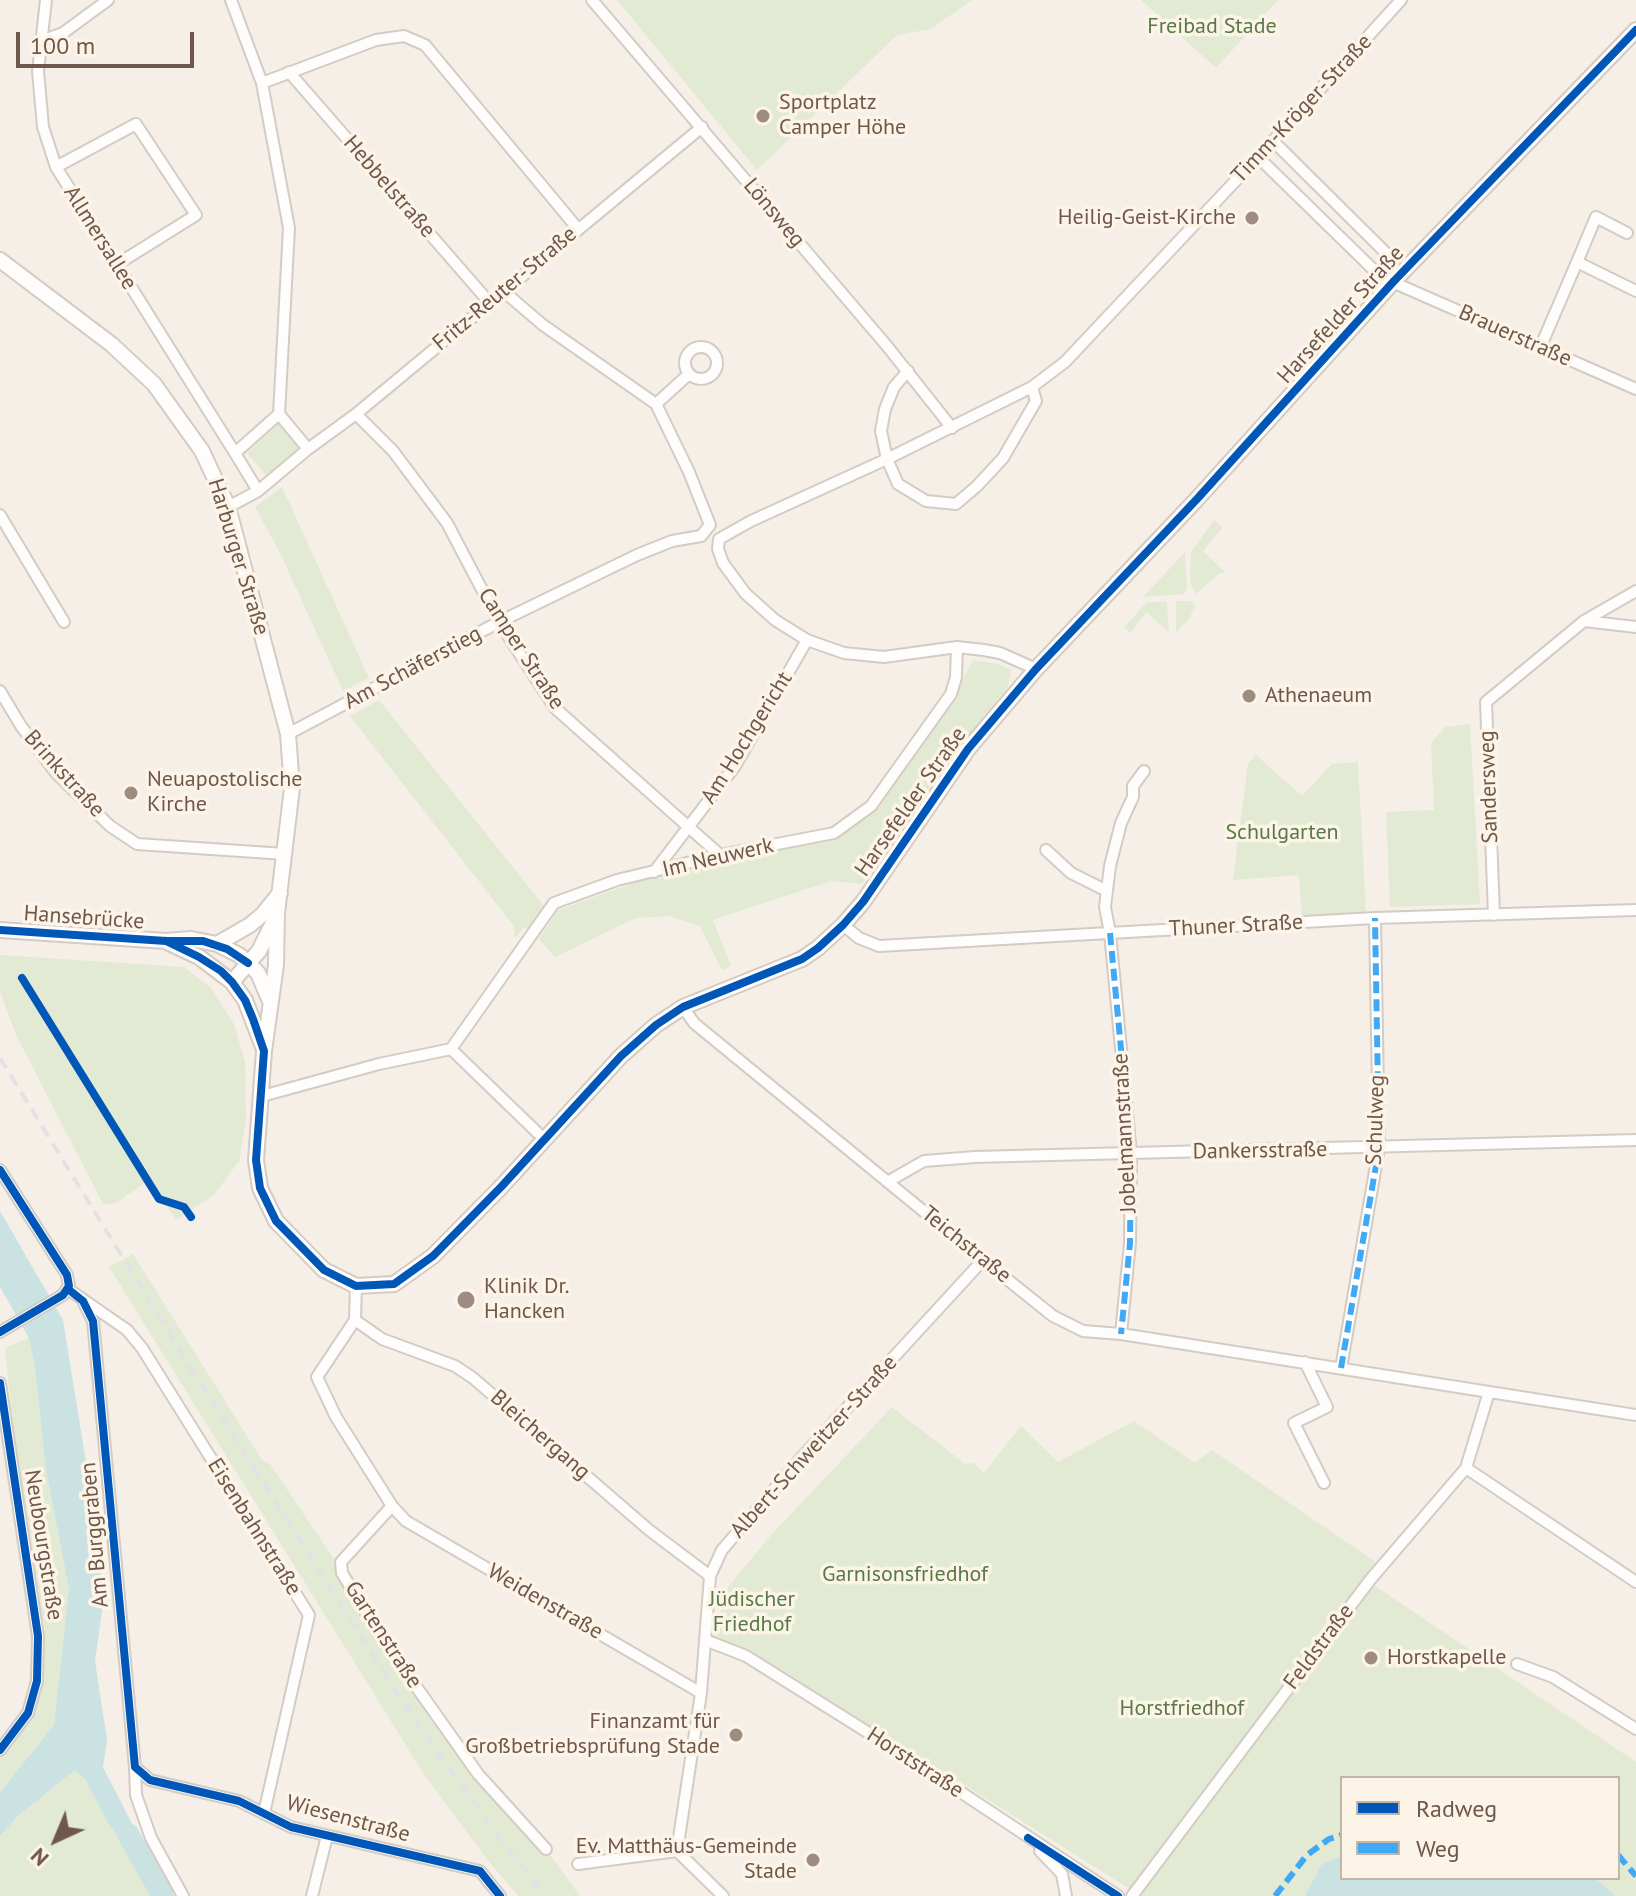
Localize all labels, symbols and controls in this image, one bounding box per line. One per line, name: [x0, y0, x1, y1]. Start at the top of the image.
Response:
park label: Freibad Stade: [1147, 14, 1277, 40]
scale bar: [20, 16, 198, 66]
street label: Timm-Kröger-Straße: [1226, 29, 1378, 189]
text: 100 m: [30, 30, 95, 61]
place label: Sportplatz Camper Höhe: [779, 90, 906, 142]
marker: Sportplatz Camper Höhe: [754, 107, 772, 125]
street label: Hebbelstraße: [337, 131, 441, 243]
street label: Lönsweg: [738, 173, 810, 253]
street label: Allmersallee: [58, 181, 142, 295]
place label: Heilig-Geist-Kirche: [1058, 205, 1236, 231]
marker: Heilig-Geist-Kirche: [1243, 209, 1261, 227]
street label: Fritz-Reuter-Straße: [428, 221, 582, 357]
street label: Harsefelder Straße: [1272, 241, 1410, 389]
street label: Brauerstraße: [1454, 299, 1576, 373]
street label: Harburger Straße: [202, 475, 274, 639]
street label: Camper Straße: [472, 583, 570, 715]
street label: Am Schäferstieg: [340, 621, 486, 715]
street label: Am Hochgericht: [696, 667, 798, 809]
place label: Athenaeum: [1265, 683, 1372, 709]
marker: Athenaeum: [1240, 687, 1258, 705]
street label: Harsefelder Straße: [850, 722, 972, 882]
street label: Brinkstraße: [18, 725, 110, 823]
street label: Sandersweg: [1474, 730, 1504, 844]
place label: Neuapostolische Kirche: [147, 767, 302, 818]
marker: Neuapostolische Kirche: [122, 784, 140, 802]
park label: Schulgarten: [1225, 820, 1339, 846]
street label: Im Neuwerk: [660, 832, 776, 884]
street label: Hansebrücke: [23, 901, 145, 935]
street label: Thuner Straße: [1168, 909, 1304, 943]
street label: Jobelmannstraße: [1108, 1053, 1142, 1213]
street label: Schulweg: [1361, 1074, 1391, 1166]
street label: Dankersstraße: [1192, 1137, 1328, 1165]
street label: Teichstraße: [916, 1201, 1016, 1289]
place label: Klinik Dr. Hancken: [484, 1274, 569, 1326]
marker: Klinik Dr. Hancken: [455, 1289, 477, 1311]
street label: Albert-Schweitzer-Straße: [725, 1350, 903, 1544]
street label: Bleichergang: [485, 1385, 595, 1485]
street label: Eisenbahnstraße: [201, 1454, 307, 1600]
street label: Am Burggraben: [75, 1461, 115, 1609]
street label: Neubourgstraße: [18, 1468, 68, 1622]
street label: Weidenstraße: [483, 1558, 607, 1646]
park label: Garnisonsfriedhof: [822, 1562, 988, 1588]
street label: Gartenstraße: [339, 1577, 427, 1693]
park label: Jüdischer Friedhof: [709, 1587, 795, 1638]
street label: Feldstraße: [1278, 1599, 1360, 1695]
place label: Horstkapelle: [1387, 1645, 1506, 1671]
marker: Horstkapelle: [1362, 1649, 1380, 1667]
park label: Horstfriedhof: [1120, 1696, 1244, 1722]
place label: Finanzamt für Großbetriebsprüfung Stade: [465, 1709, 720, 1760]
street label: Horststraße: [862, 1722, 968, 1804]
marker: Finanzamt für Großbetriebsprüfung Stade: [727, 1726, 745, 1744]
legend: [1340, 1776, 1620, 1880]
street label: Wiesenstraße: [283, 1790, 413, 1848]
text: Radweg: [1416, 1793, 1497, 1824]
north arrow: [16, 1800, 96, 1880]
text: Weg: [1416, 1833, 1460, 1864]
place label: Ev. Matthäus-Gemeinde Stade: [576, 1834, 797, 1886]
text: N: [24, 1842, 54, 1872]
marker: Ev. Matthäus-Gemeinde Stade: [804, 1851, 822, 1869]

